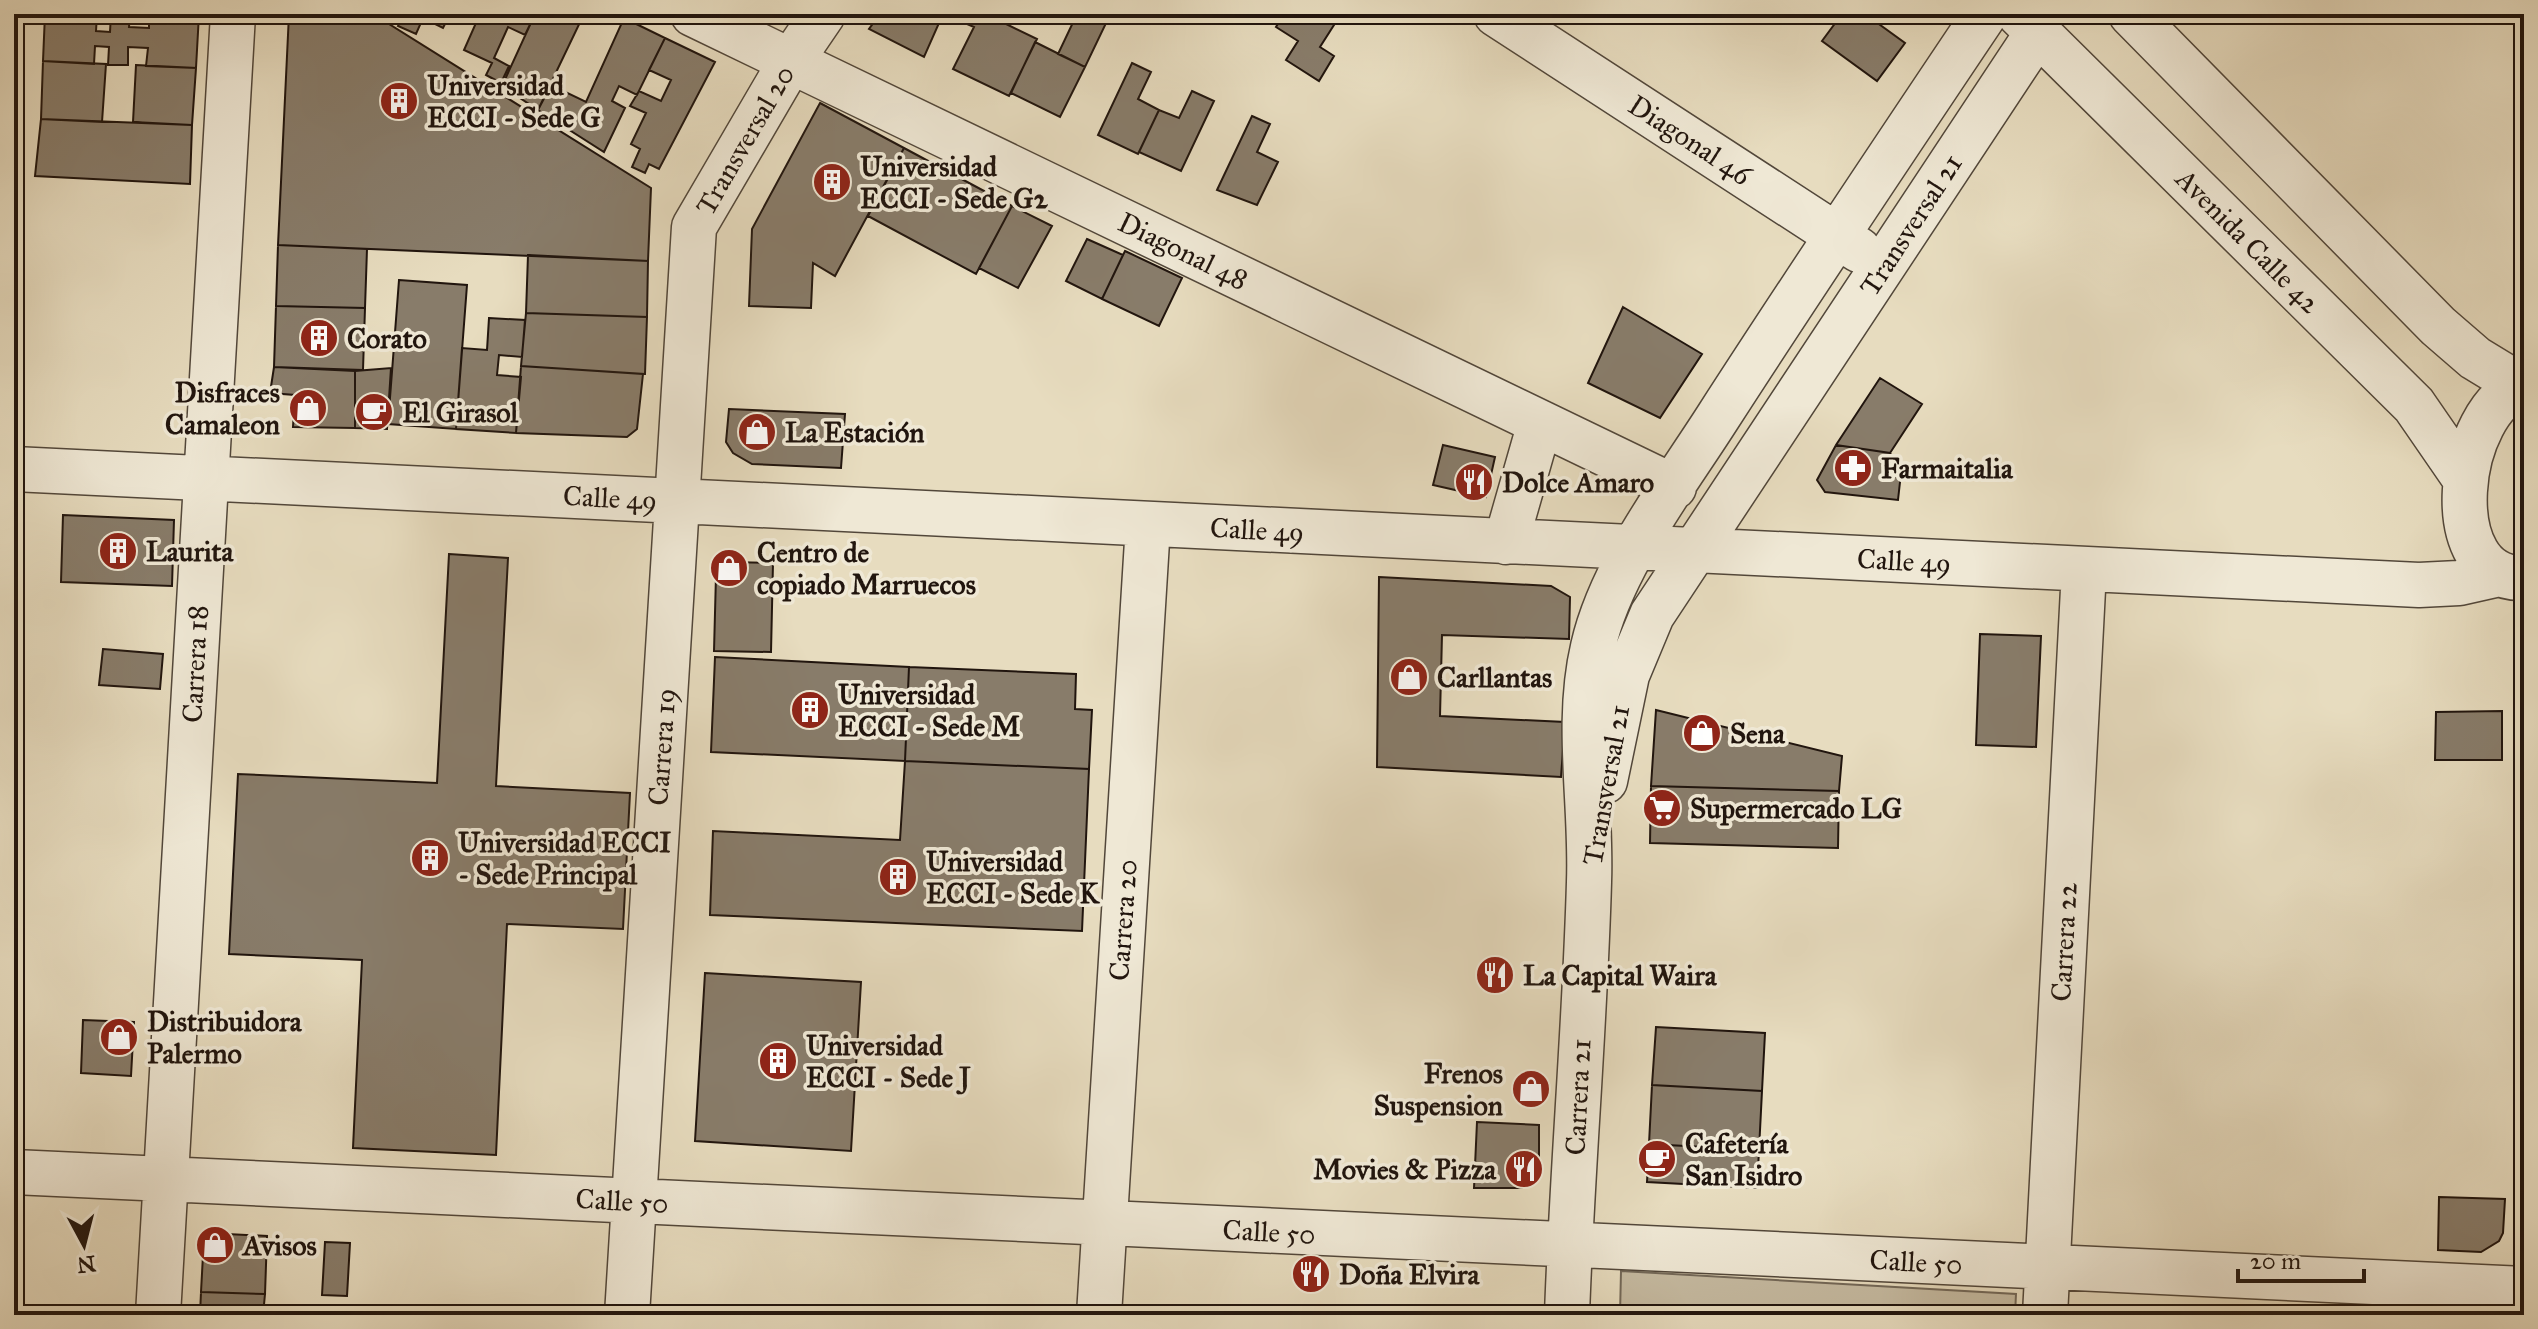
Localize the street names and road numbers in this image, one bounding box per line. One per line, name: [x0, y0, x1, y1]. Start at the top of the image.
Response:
street label: Transversal 20: [688, 59, 802, 221]
street label: Diagonal 46: [1622, 87, 1759, 194]
street label: Transversal 21: [1852, 148, 1970, 302]
street label: Avenida Calle 42: [2168, 161, 2328, 321]
street label: Diagonal 48: [1112, 205, 1254, 297]
street label: Calle 49: [562, 478, 658, 518]
street label: Calle 49: [1209, 510, 1305, 550]
street label: Calle 49: [1856, 541, 1952, 581]
street label: Carrera 18: [174, 604, 216, 724]
street label: Carrera 19: [640, 687, 684, 807]
street label: Transversal 21: [1575, 702, 1637, 868]
street label: Carrera 20: [1101, 858, 1145, 982]
street label: Carrera 22: [2043, 881, 2085, 1002]
street label: Carrera 21: [1557, 1038, 1599, 1156]
street label: Calle 50: [575, 1181, 669, 1221]
street label: Calle 50: [1222, 1212, 1316, 1252]
street label: Calle 50: [1869, 1242, 1963, 1282]

